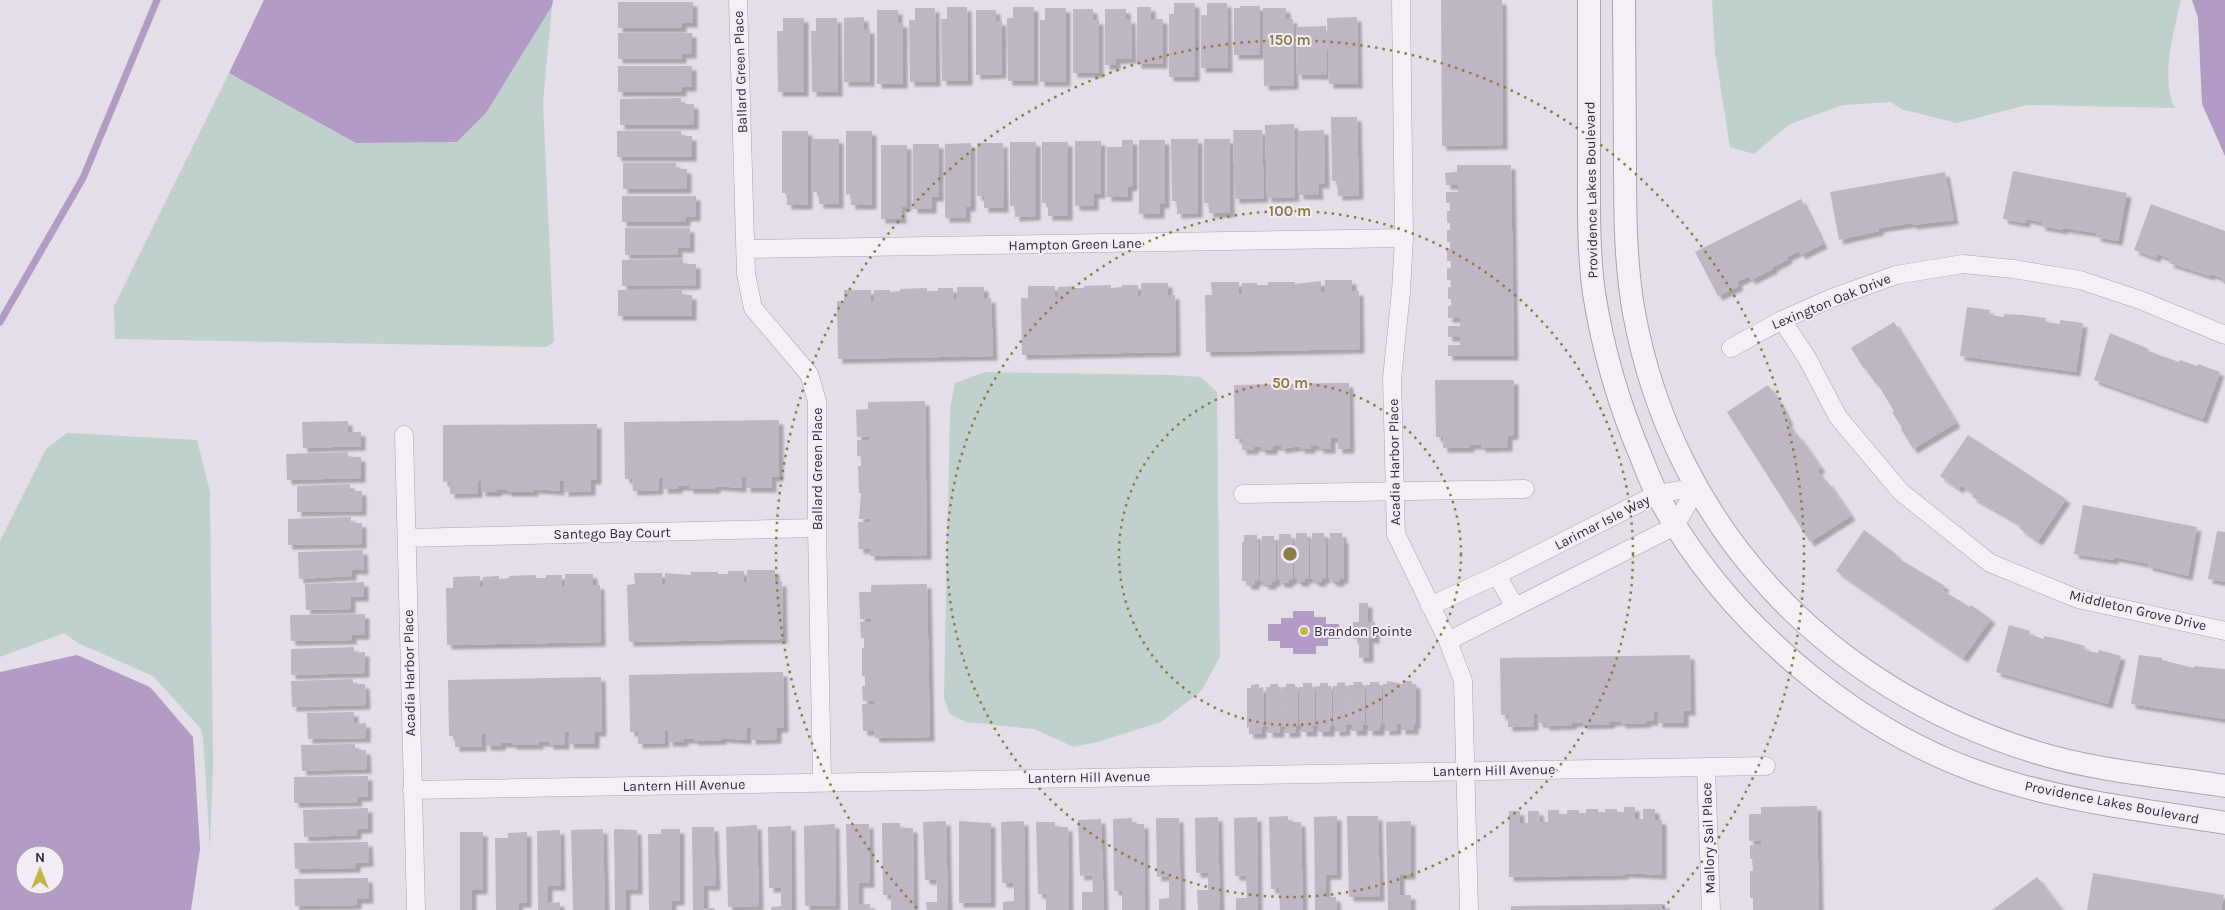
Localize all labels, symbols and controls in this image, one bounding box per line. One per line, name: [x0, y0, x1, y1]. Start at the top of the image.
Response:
street label: Ballard Green Place: [730, 10, 751, 134]
text: 150 m: [1269, 31, 1311, 49]
street label: Providence Lakes Boulevard: [1581, 101, 1602, 279]
text: 100 m: [1269, 202, 1311, 220]
street label: Hampton Green Lane: [1008, 235, 1142, 254]
street label: Lexington Oak Drive: [1769, 270, 1893, 333]
text: 50 m: [1272, 374, 1308, 392]
street label: Acadia Harbor Place: [1385, 398, 1404, 525]
street label: Ballard Green Place: [809, 408, 826, 530]
street label: Larimar Isle Way: [1552, 491, 1653, 554]
street label: Santego Bay Court: [553, 524, 671, 543]
centre of rings: [1281, 545, 1299, 563]
street label: Middleton Grove Drive: [2068, 586, 2208, 635]
street label: Acadia Harbor Place: [400, 609, 419, 736]
place label: Brandon Pointe: [1314, 623, 1412, 640]
marker: Brandon Pointe: [1298, 625, 1310, 637]
street label: Lantern Hill Avenue: [1432, 761, 1556, 780]
street label: Lantern Hill Avenue: [1027, 768, 1151, 787]
street label: Lantern Hill Avenue: [622, 776, 746, 795]
street label: Providence Lakes Boulevard: [2023, 777, 2201, 828]
street label: Mallory Sail Place: [1698, 782, 1719, 894]
north arrow: [15, 845, 65, 895]
text: N: [35, 849, 45, 866]

